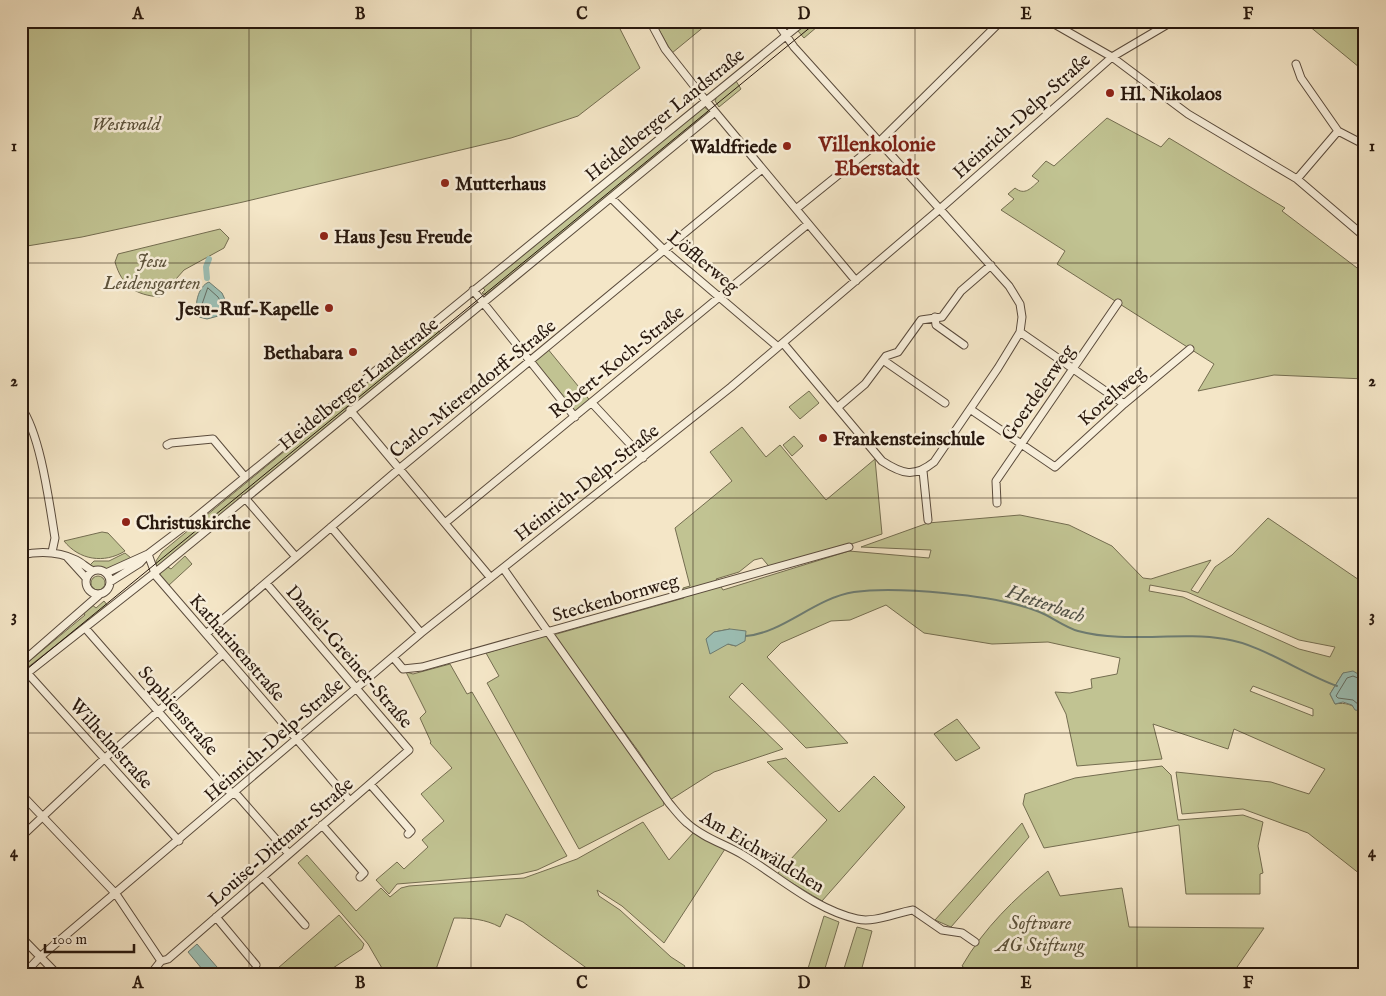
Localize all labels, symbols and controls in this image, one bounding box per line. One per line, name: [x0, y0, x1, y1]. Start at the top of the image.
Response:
text: A: [132, 5, 145, 25]
text: B: [355, 5, 366, 25]
text: C: [576, 5, 588, 25]
text: D: [798, 5, 811, 25]
text: E: [1020, 5, 1032, 25]
text: F: [1243, 5, 1254, 25]
street label: Heidelberger Landstraße: [580, 44, 750, 187]
street label: Heinrich-Delp-Straße: [948, 48, 1096, 185]
place label: Hl. Nikolaos: [1120, 83, 1222, 107]
marker: Hl. Nikolaos: [1104, 87, 1116, 99]
park label: Westwald: [92, 113, 161, 137]
district label: Villenkolonie Eberstadt: [817, 132, 936, 183]
place label: Waldfriede: [689, 136, 777, 160]
text: 1: [11, 137, 17, 157]
text: 1: [1369, 137, 1375, 157]
marker: Waldfriede: [781, 140, 793, 152]
place label: Mutterhaus: [455, 173, 546, 197]
marker: Mutterhaus: [439, 177, 451, 189]
place label: Haus Jesu Freude: [334, 226, 472, 250]
street label: Löfflerweg: [662, 226, 744, 300]
marker: Haus Jesu Freude: [318, 230, 330, 242]
park label: Jesu Leidensgarten: [102, 250, 201, 296]
place label: Jesu-Ruf-Kapelle: [175, 298, 319, 322]
street label: Robert-Koch-Straße: [545, 301, 690, 424]
marker: Jesu-Ruf-Kapelle: [323, 302, 335, 314]
street label: Heidelberger Landstraße: [274, 313, 444, 456]
street label: Carlo-Mierendorff-Straße: [385, 315, 562, 464]
street label: Goerdelerweg: [997, 340, 1081, 446]
place label: Bethabara: [263, 342, 344, 366]
marker: Bethabara: [347, 346, 359, 358]
street label: Korellweg: [1074, 360, 1151, 432]
text: 2: [10, 372, 18, 392]
text: 2: [1368, 372, 1376, 392]
street label: Heinrich-Delp-Straße: [510, 419, 665, 548]
place label: Frankensteinschule: [833, 428, 985, 452]
marker: Frankensteinschule: [817, 432, 829, 444]
place label: Christuskirche: [136, 512, 251, 536]
marker: Christuskirche: [120, 516, 132, 528]
street label: Steckenbornweg: [549, 569, 682, 628]
water label: Hetterbach: [1002, 579, 1089, 630]
street label: Daniel-Greiner-Straße: [280, 581, 417, 734]
street label: Katharinenstraße: [183, 590, 290, 707]
text: 3: [11, 607, 17, 627]
text: 3: [1369, 607, 1375, 627]
street label: Sophienstraße: [132, 662, 223, 761]
street label: Heinrich-Delp-Straße: [200, 673, 349, 808]
street label: Wilhelmstraße: [63, 694, 158, 795]
street label: Louise-Dittmar-Straße: [204, 773, 359, 912]
street label: Am Eichwäldchen: [695, 806, 829, 899]
text: 4: [10, 843, 19, 863]
text: 4: [1368, 843, 1377, 863]
park label: Software AG Stiftung: [994, 912, 1085, 958]
scale bar: [45, 921, 134, 953]
text: 100 m: [52, 930, 88, 949]
text: A: [132, 974, 145, 994]
text: B: [355, 974, 366, 994]
text: C: [576, 974, 588, 994]
text: D: [798, 974, 811, 994]
text: E: [1020, 974, 1032, 994]
text: F: [1243, 974, 1254, 994]

